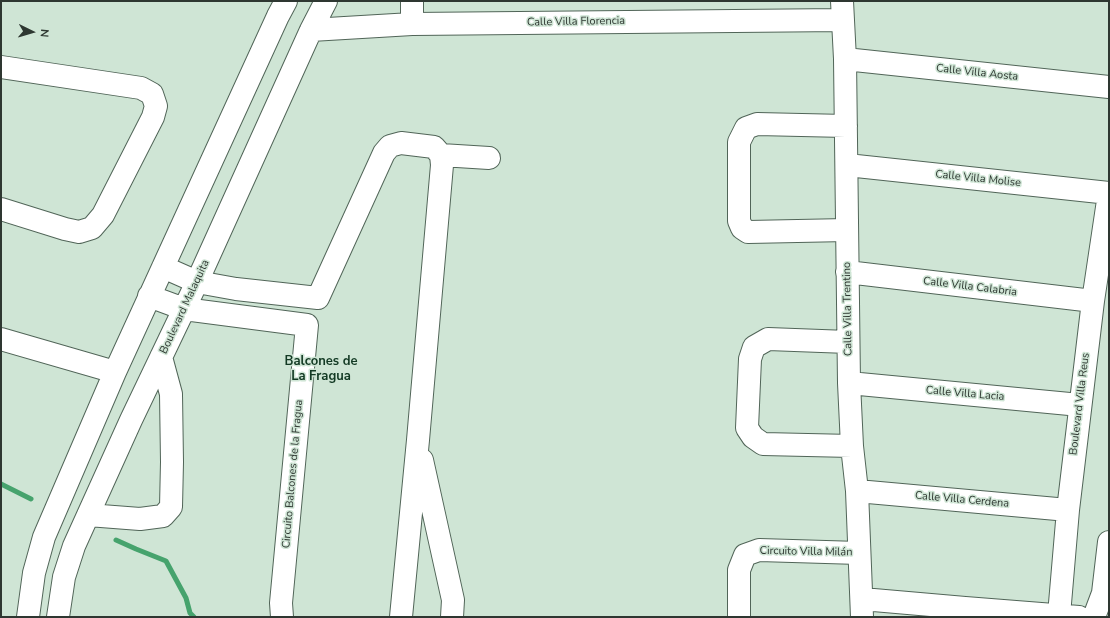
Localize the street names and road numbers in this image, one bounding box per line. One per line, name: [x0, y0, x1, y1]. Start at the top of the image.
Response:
street label: Calle Villa Florencia: [527, 15, 625, 29]
street label: Calle Villa Aosta: [935, 62, 1019, 84]
street label: Calle Villa Molise: [935, 168, 1021, 190]
street label: Boulevard Malaquita: [157, 258, 213, 356]
street label: Calle Villa Trentino: [841, 262, 855, 356]
street label: Calle Villa Calabria: [922, 275, 1018, 299]
street label: Boulevard Villa Reus: [1067, 352, 1093, 456]
street label: Calle Villa Lacia: [925, 384, 1005, 404]
street label: Circuito Balcones de la Fragua: [280, 399, 306, 549]
street label: Calle Villa Cerdena: [914, 489, 1010, 511]
street label: Circuito Villa Milán: [759, 545, 853, 559]

